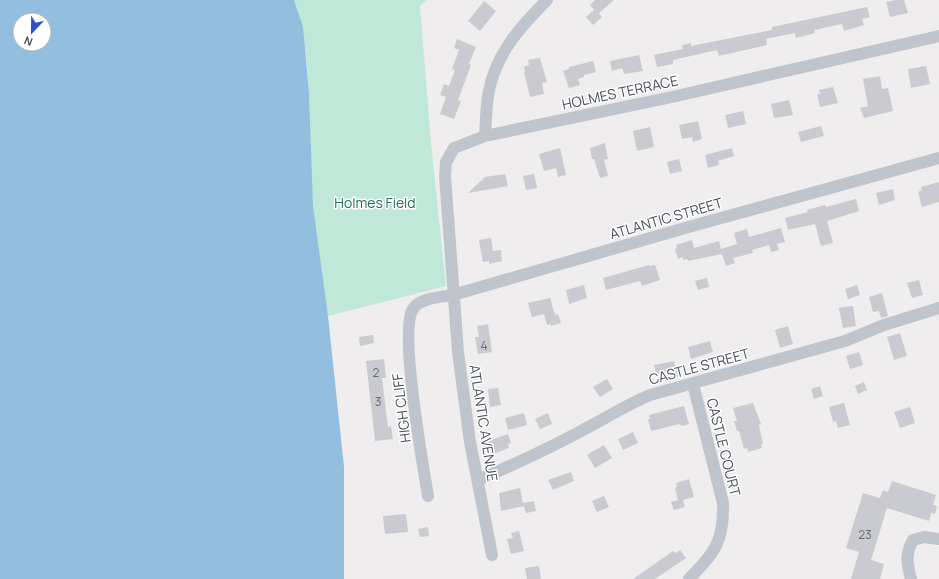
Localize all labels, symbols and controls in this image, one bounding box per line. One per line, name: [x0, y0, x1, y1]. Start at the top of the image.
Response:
north arrow: [12, 12, 52, 52]
text: N: [22, 33, 35, 50]
street label: HOLMES TERRACE: [560, 70, 680, 114]
park label: Holmes Field: [334, 193, 416, 212]
street label: ATLANTIC STREET: [607, 193, 725, 243]
house number: 4: [480, 337, 488, 354]
street label: CASTLE STREET: [647, 343, 752, 389]
street label: ATLANTIC AVENUE: [465, 363, 503, 483]
house number: 2: [373, 364, 380, 381]
street label: HIGH CLIFF: [387, 372, 415, 444]
house number: 3: [375, 393, 381, 410]
street label: CASTLE COURT: [703, 396, 746, 499]
house number: 23: [858, 526, 872, 543]

